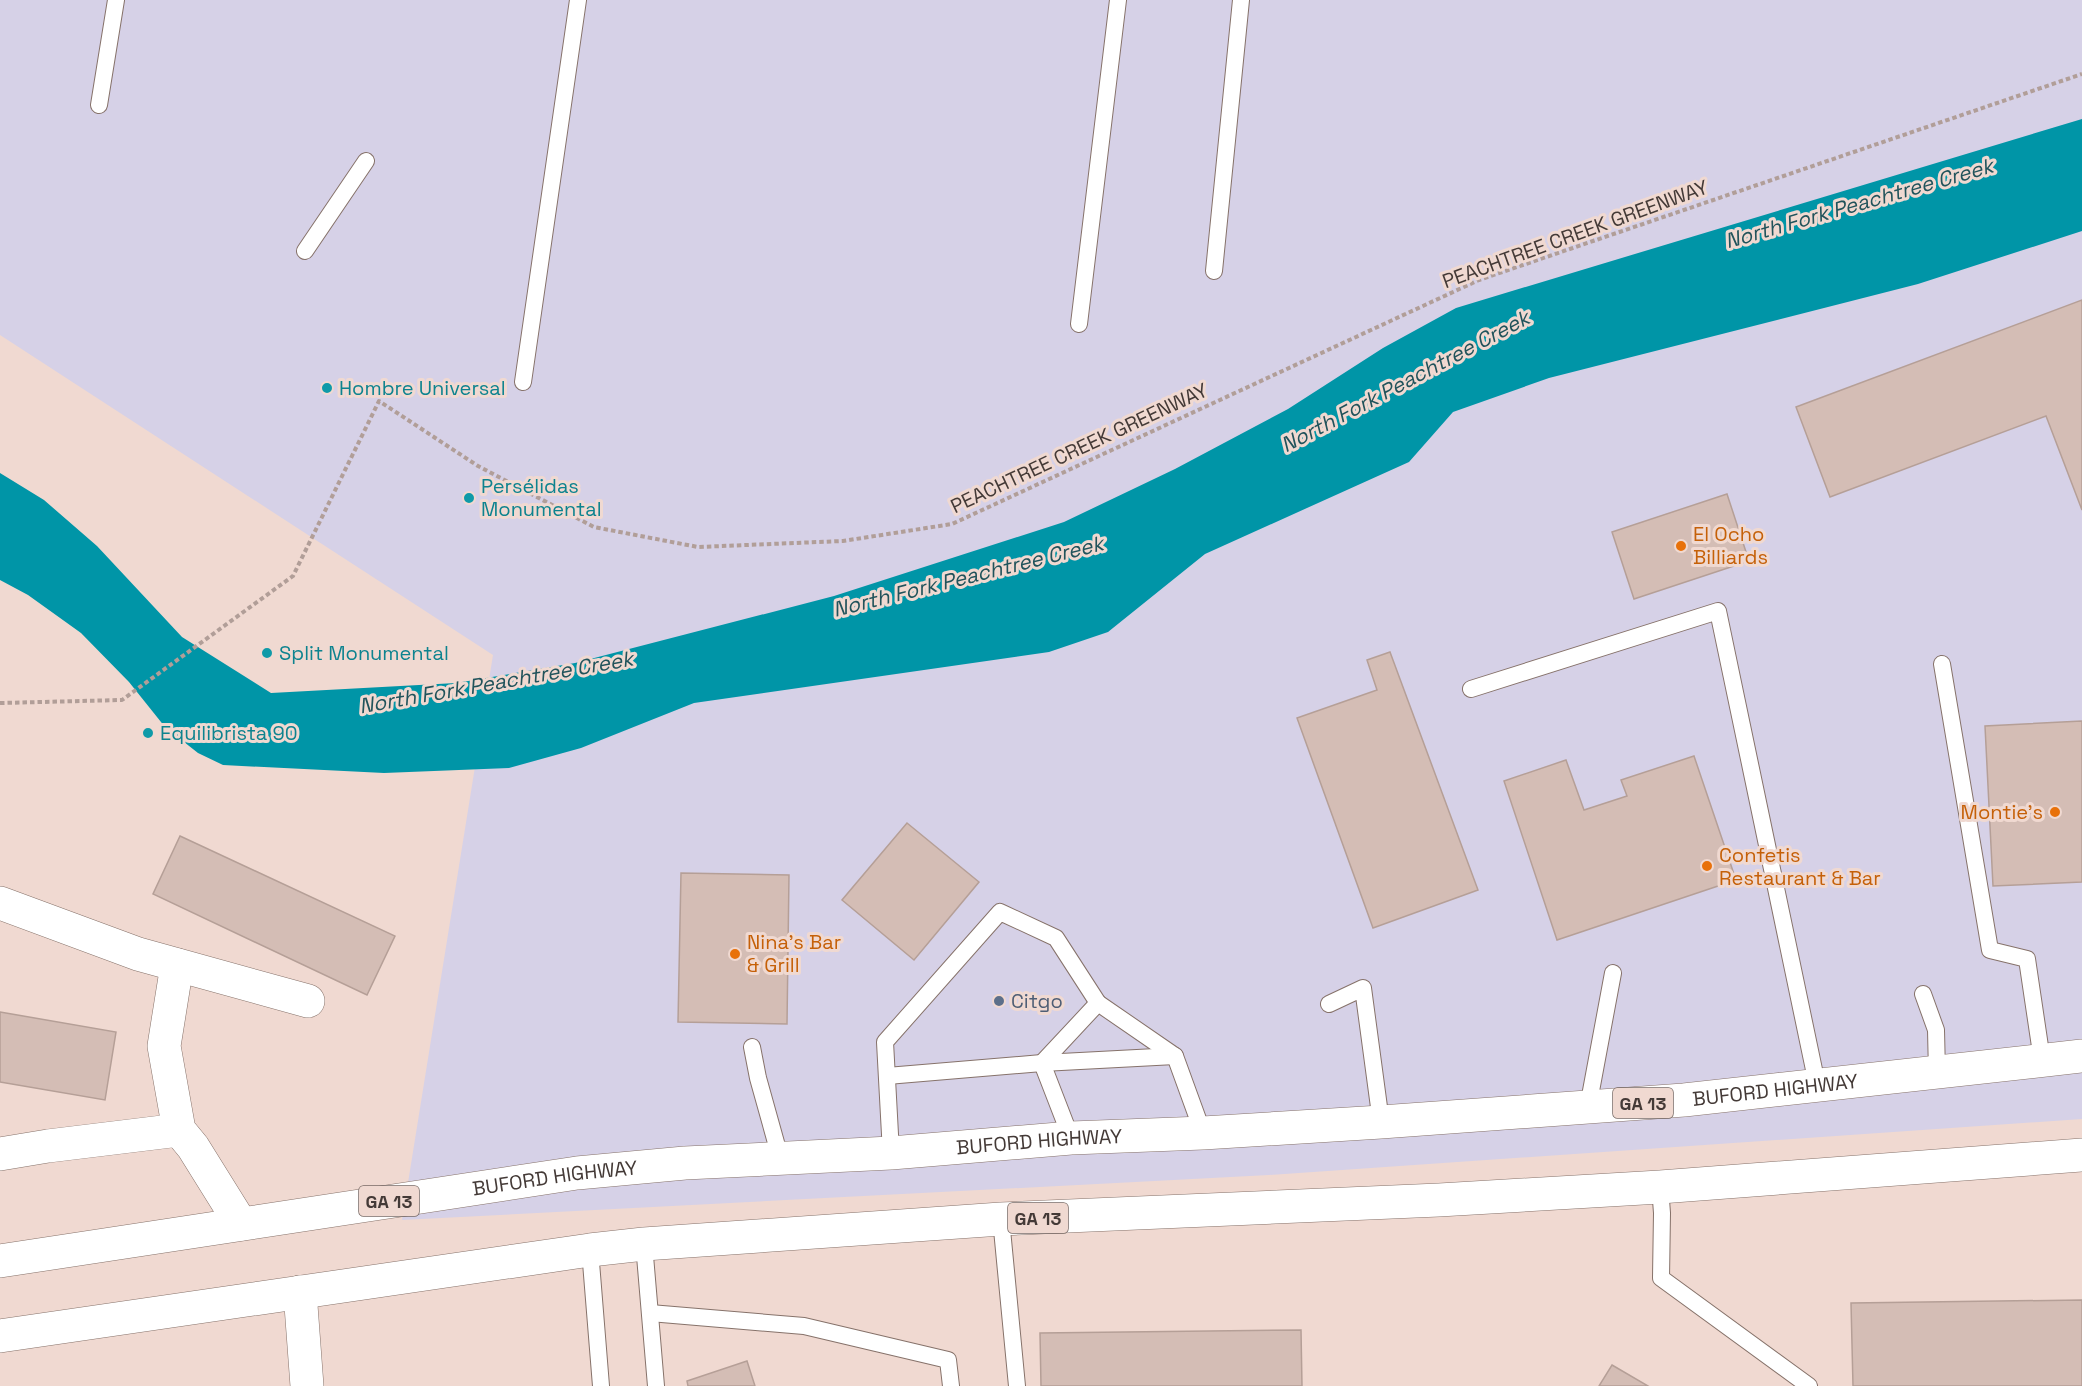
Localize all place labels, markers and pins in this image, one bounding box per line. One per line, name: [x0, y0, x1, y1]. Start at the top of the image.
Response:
place label: Hombre Universal: [339, 375, 506, 401]
marker: Hombre Universal: [320, 381, 334, 395]
place label: Persélidas Monumental: [481, 473, 602, 522]
marker: Persélidas Monumental: [462, 491, 476, 505]
place label: El Ocho Billiards: [1693, 521, 1768, 570]
marker: El Ocho Billiards: [1674, 539, 1688, 553]
place label: Split Monumental: [279, 640, 449, 666]
marker: Split Monumental: [260, 646, 274, 660]
place label: Equilibrista 90: [160, 720, 298, 746]
marker: Equilibrista 90: [141, 726, 155, 740]
place label: Montie's: [1961, 799, 2043, 825]
marker: Montie's: [2048, 805, 2062, 819]
place label: Confetis Restaurant & Bar: [1719, 842, 1881, 891]
marker: Confetis Restaurant & Bar: [1700, 859, 1714, 873]
place label: Nina’s Bar & Grill: [747, 929, 841, 978]
marker: Nina’s Bar & Grill: [728, 947, 742, 961]
place label: Citgo: [1011, 988, 1063, 1014]
marker: Citgo: [992, 994, 1006, 1008]

